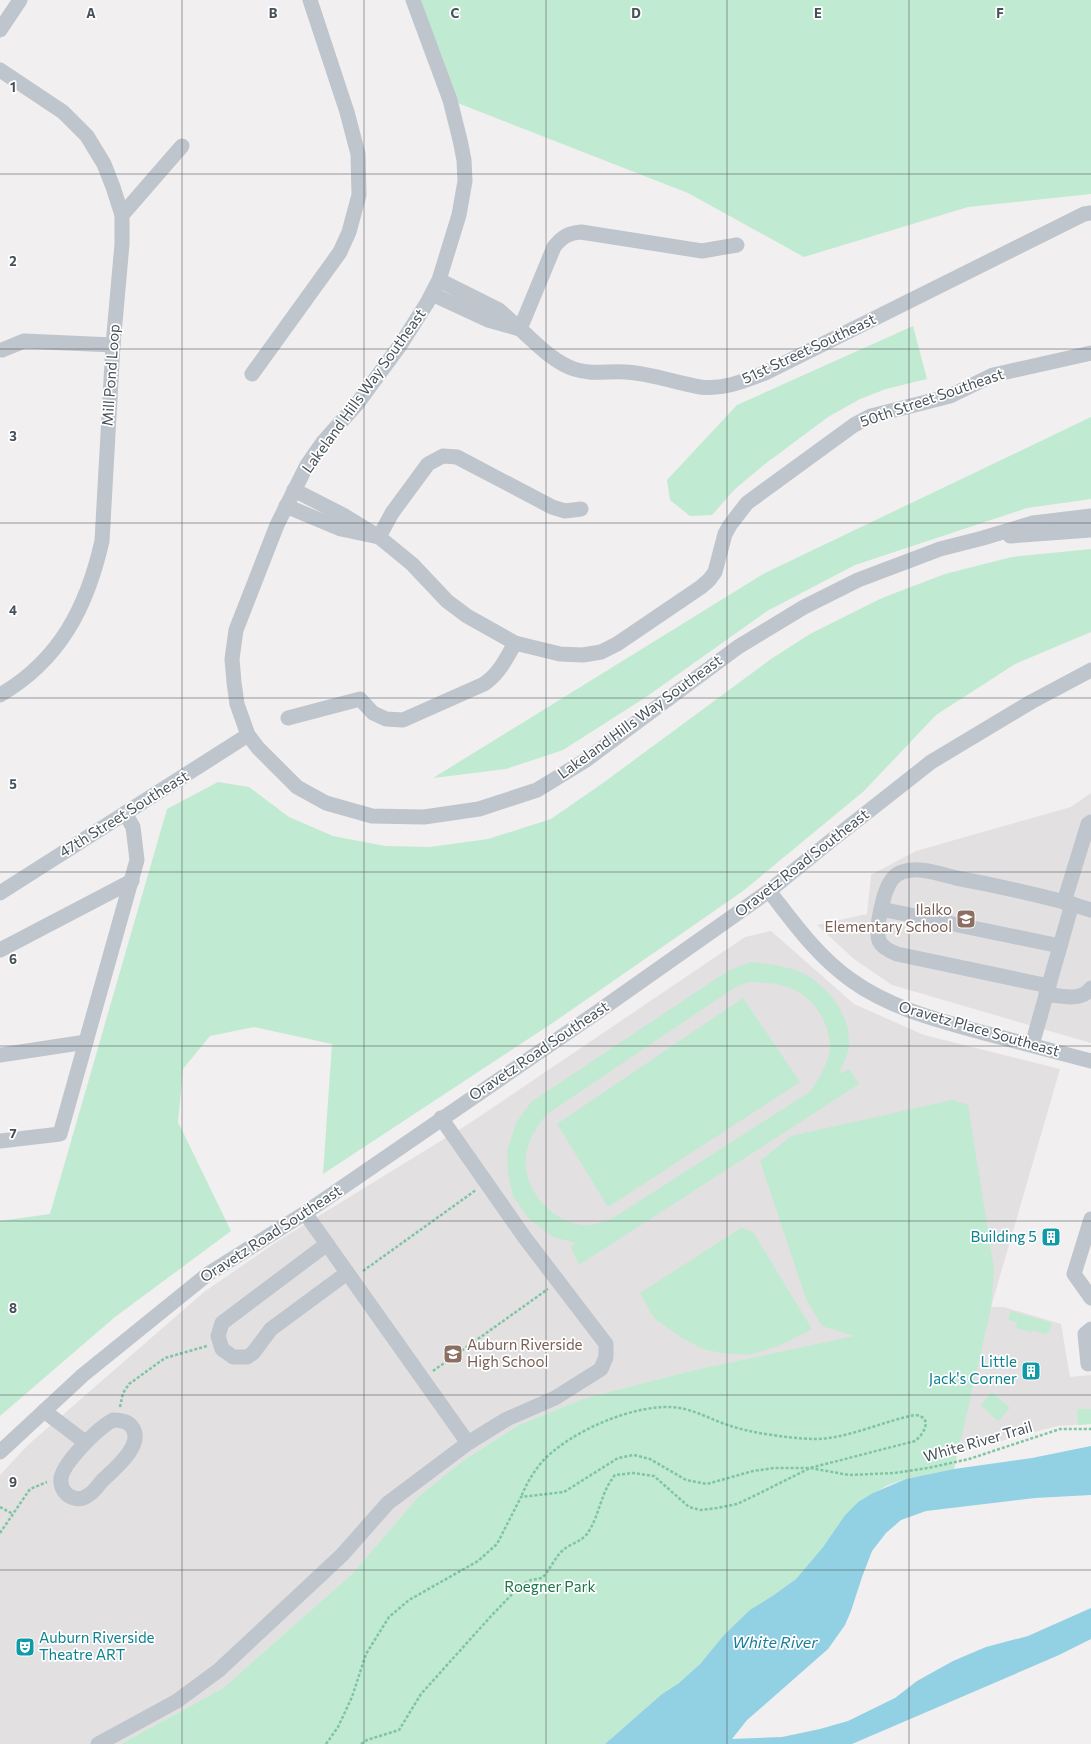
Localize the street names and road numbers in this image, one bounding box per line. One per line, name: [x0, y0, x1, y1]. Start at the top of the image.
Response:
street label: Lakeland Hills Way Southeast: [298, 305, 429, 476]
street label: 51st Street Southeast: [739, 309, 878, 387]
street label: Mill Pond Loop: [97, 323, 123, 427]
street label: 50th Street Southeast: [857, 364, 1006, 430]
street label: Lakeland Hills Way Southeast: [554, 651, 725, 782]
street label: 47th Street Southeast: [55, 766, 191, 860]
street label: Oravetz Road Southeast: [731, 804, 872, 920]
street label: Oravetz Place Southeast: [897, 996, 1062, 1060]
street label: Oravetz Road Southeast: [465, 997, 612, 1104]
street label: Oravetz Road Southeast: [196, 1181, 345, 1286]
street label: White River Trail: [921, 1417, 1034, 1465]

